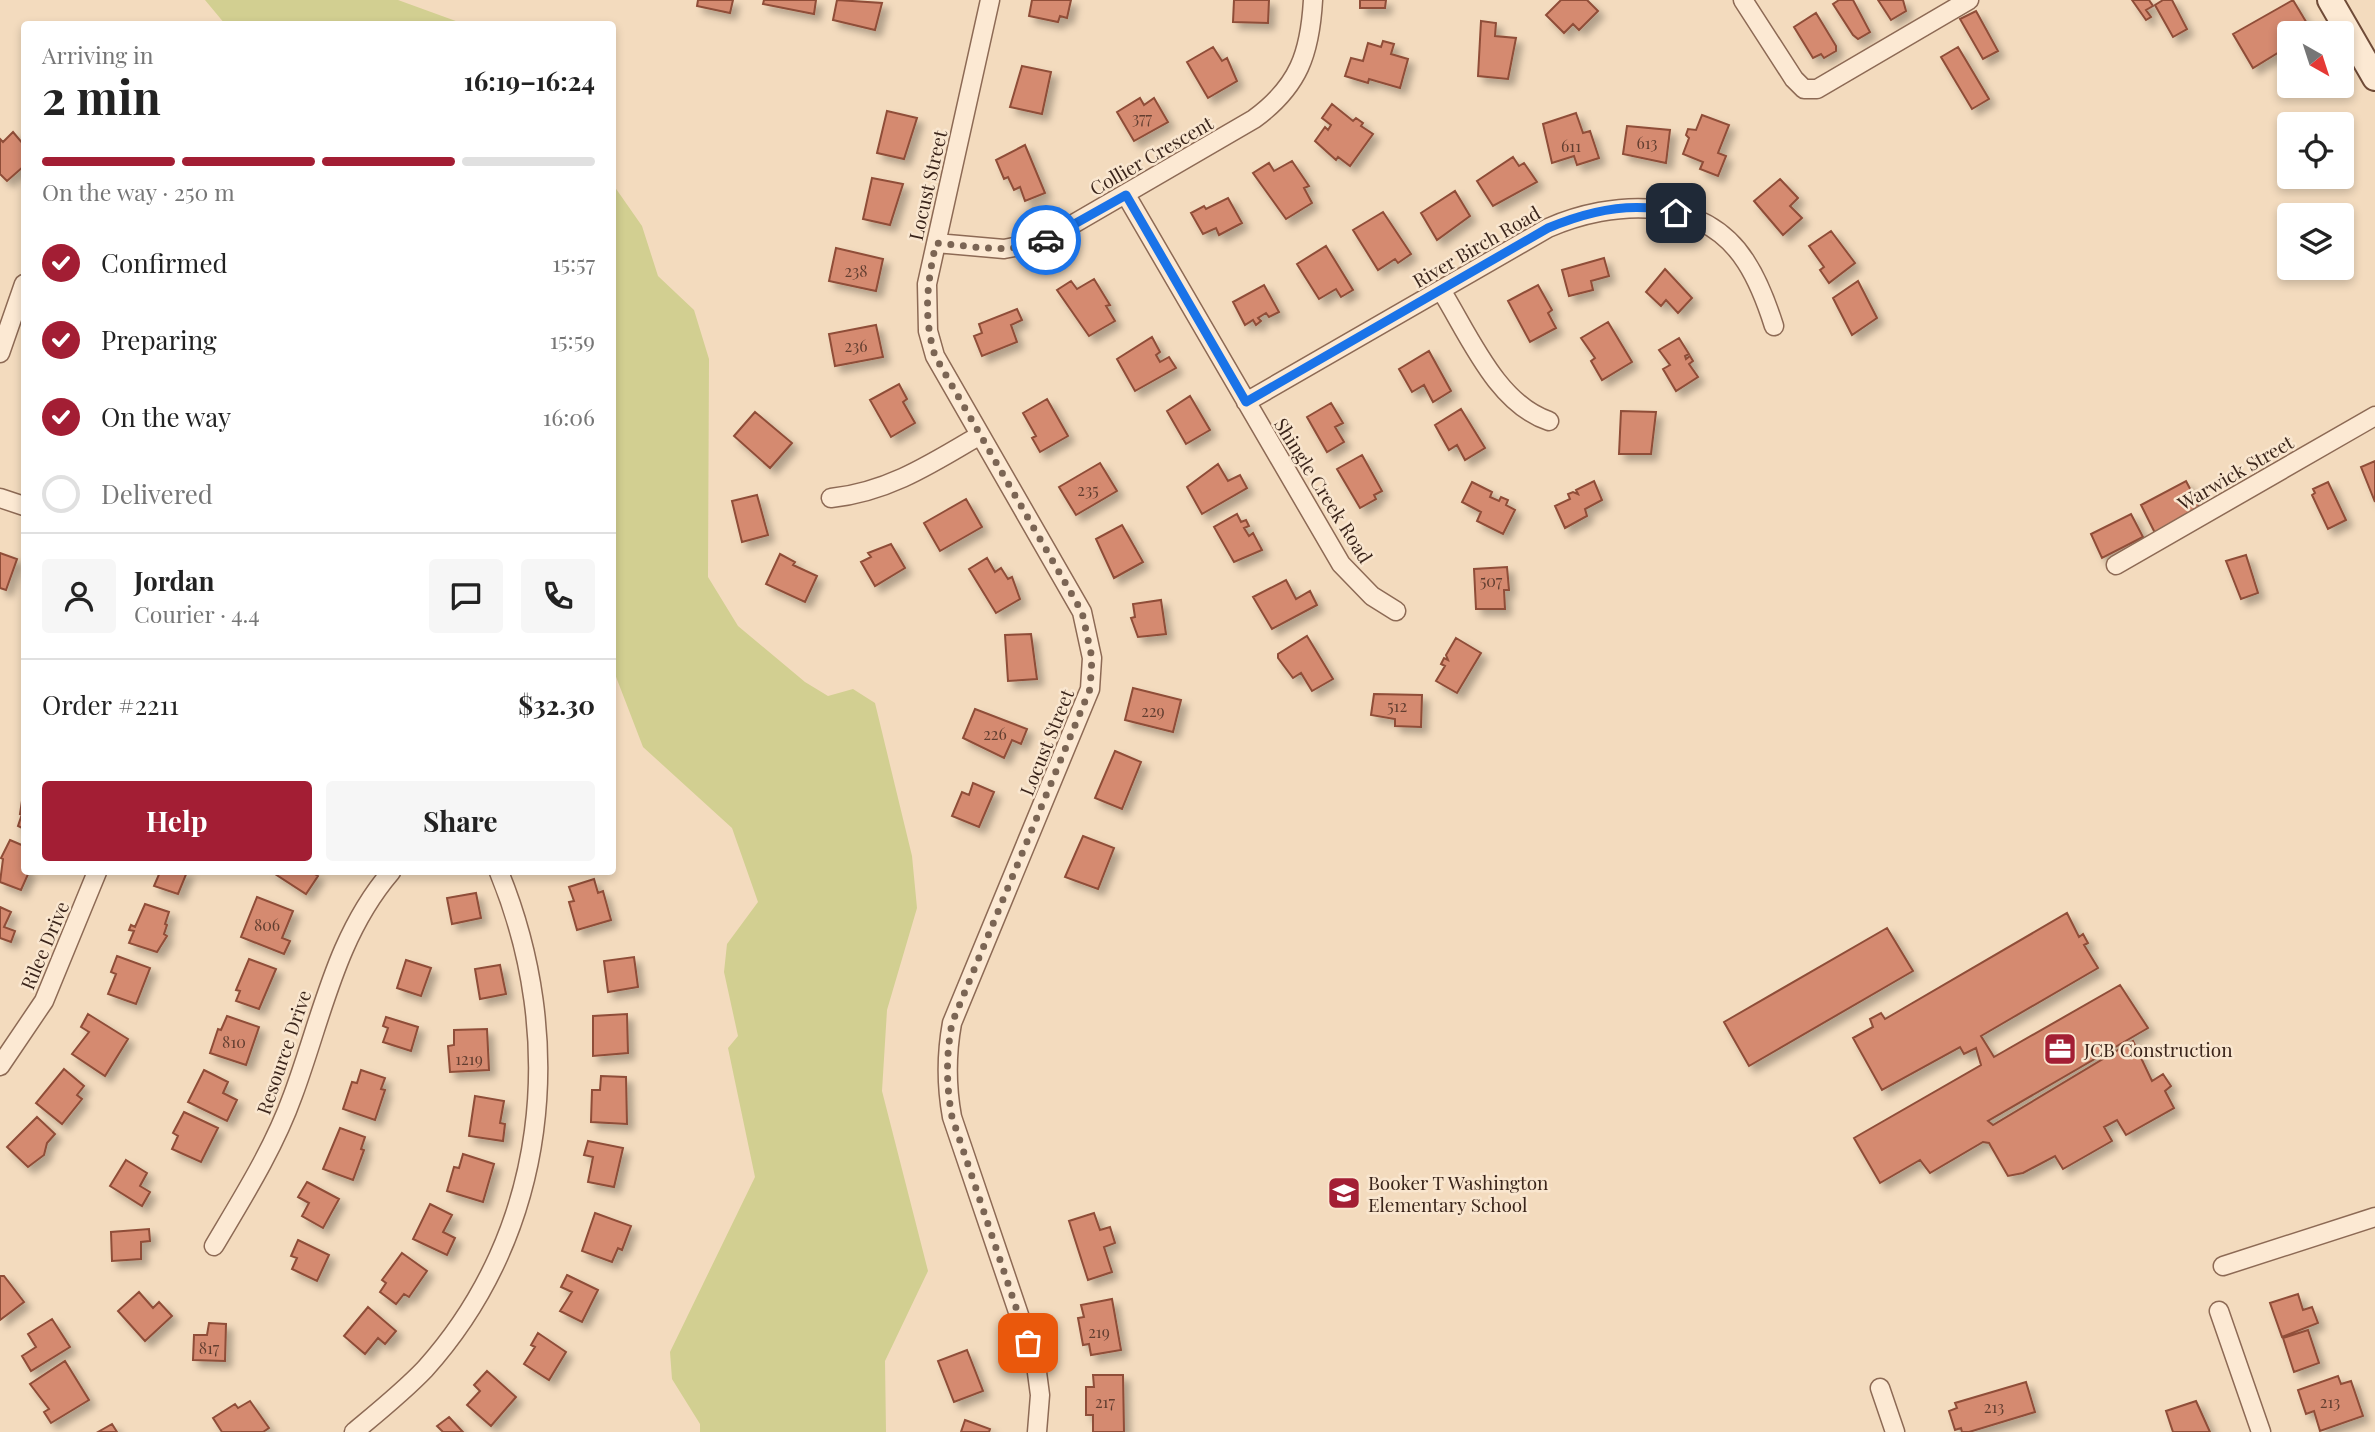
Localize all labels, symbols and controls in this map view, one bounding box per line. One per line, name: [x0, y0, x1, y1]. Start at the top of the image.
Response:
north arrow: [2277, 21, 2354, 98]
map controls: [2277, 21, 2354, 280]
text: Arriving in: [42, 39, 154, 70]
text: 16:19–16:24: [464, 63, 595, 98]
text: 2 min: [42, 65, 161, 127]
house number: 377: [1132, 107, 1153, 128]
street label: Collier Crescent: [1085, 109, 1218, 201]
button: locate: [2277, 112, 2354, 189]
street label: Locust Street: [902, 127, 952, 243]
house number: 613: [1636, 132, 1658, 153]
house number: 611: [1561, 135, 1581, 156]
text: On the way · 250 m: [42, 176, 235, 207]
pin: [1646, 183, 1706, 243]
icon: home: [1657, 194, 1695, 232]
street label: River Birch Road: [1408, 199, 1544, 293]
button: layers: [2277, 203, 2354, 280]
courier: [1011, 205, 1081, 275]
icon: car: [1027, 221, 1065, 259]
icon: check: [42, 244, 80, 282]
text: Confirmed: [101, 245, 228, 280]
text: 15:57: [552, 247, 595, 278]
house number: 238: [844, 260, 868, 281]
icon: check: [42, 321, 80, 359]
text: Preparing: [101, 322, 217, 357]
text: 15:59: [550, 324, 595, 355]
house number: 236: [844, 335, 868, 356]
icon: check: [42, 398, 80, 436]
text: On the way: [101, 399, 231, 434]
text: 16:06: [543, 401, 595, 432]
street label: Shingle Creek Road: [1269, 413, 1379, 567]
street label: Warwick Street: [2172, 428, 2298, 516]
text: Delivered: [101, 476, 213, 511]
house number: 235: [1077, 479, 1099, 500]
button: person: [42, 559, 116, 633]
button: chat: [429, 559, 503, 633]
button: phone: [521, 559, 595, 633]
text: Jordan: [134, 563, 214, 598]
house number: 507: [1480, 570, 1503, 591]
text: Courier · 4.4: [134, 598, 260, 629]
street label: Locust Street: [1013, 685, 1079, 799]
text: Order #2211: [42, 687, 179, 722]
text: $32.30: [518, 687, 595, 722]
house number: 512: [1387, 695, 1407, 716]
house number: 229: [1141, 700, 1165, 721]
house number: 226: [983, 723, 1007, 744]
button: Help: [42, 781, 312, 861]
button: Share: [326, 781, 595, 861]
street label: Rilee Drive: [14, 897, 74, 993]
house number: 806: [254, 914, 280, 935]
street label: Resource Drive: [250, 986, 316, 1118]
office icon: JCB Construction: [2041, 1030, 2079, 1068]
house number: 810: [222, 1031, 246, 1052]
place label: JCB Construction: [2083, 1036, 2233, 1062]
house number: 1219: [455, 1048, 483, 1069]
place label: Booker T Washington Elementary School: [1368, 1169, 1549, 1217]
school or university icon: Booker T Washington Elementary School: [1325, 1174, 1363, 1212]
pin: [998, 1313, 1058, 1373]
house number: 219: [1088, 1321, 1110, 1342]
icon: bag: [1009, 1324, 1047, 1362]
house number: 817: [199, 1337, 220, 1358]
house number: 217: [1095, 1391, 1116, 1412]
house number: 213: [2320, 1391, 2340, 1412]
house number: 213: [1984, 1396, 2004, 1417]

